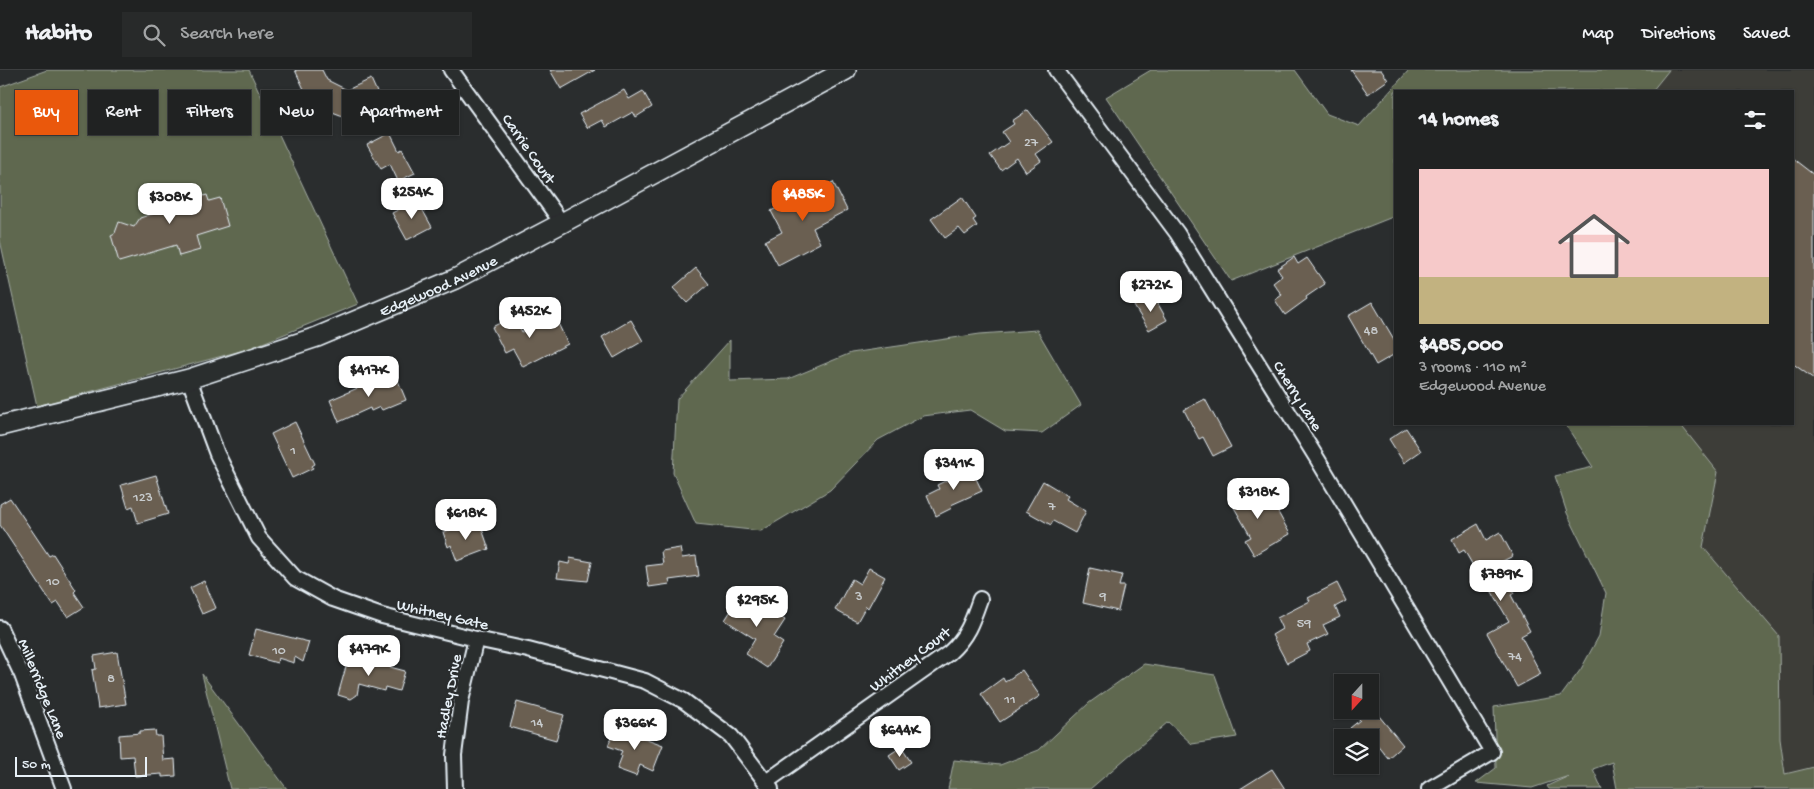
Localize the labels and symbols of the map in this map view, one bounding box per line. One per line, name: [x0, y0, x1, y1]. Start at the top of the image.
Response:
street label: Carrie Court: [496, 111, 559, 190]
house number: 27: [1024, 135, 1039, 152]
pin: $254K: [377, 178, 447, 220]
pin: $485K: [768, 180, 838, 222]
pin: $308K: [135, 182, 205, 225]
street label: Edgewood Avenue: [377, 252, 502, 323]
pin: $272K: [1116, 270, 1186, 313]
pin: $452K: [495, 296, 565, 339]
house number: 48: [1364, 323, 1378, 340]
pin: $417K: [334, 356, 404, 398]
street label: Cherry Lane: [1267, 358, 1325, 436]
house number: 1: [289, 443, 296, 460]
pin: $341K: [919, 448, 989, 491]
pin: $318K: [1223, 478, 1293, 520]
house number: 123: [132, 490, 153, 507]
pin: $618K: [431, 498, 501, 541]
house number: 7: [1047, 499, 1056, 516]
pin: $789K: [1466, 560, 1536, 602]
house number: 10: [45, 574, 60, 591]
pin: $295K: [722, 586, 792, 628]
house number: 3: [854, 589, 863, 606]
house number: 9: [1098, 589, 1107, 606]
street label: Whitney Gate: [395, 597, 491, 636]
house number: 59: [1297, 616, 1311, 633]
street label: Whitney Court: [867, 623, 956, 697]
pin: $479K: [334, 634, 404, 677]
street label: Millerridge Lane: [12, 637, 70, 743]
house number: 10: [271, 643, 286, 660]
house number: 74: [1507, 649, 1522, 666]
street label: Hadley Drive: [433, 652, 468, 741]
house number: 8: [107, 671, 115, 688]
north arrow: [1334, 674, 1379, 719]
house number: 11: [1003, 692, 1016, 709]
pin: $366K: [600, 708, 670, 751]
house number: 14: [530, 715, 544, 732]
pin: $644K: [865, 716, 935, 758]
scale bar: [15, 754, 148, 777]

